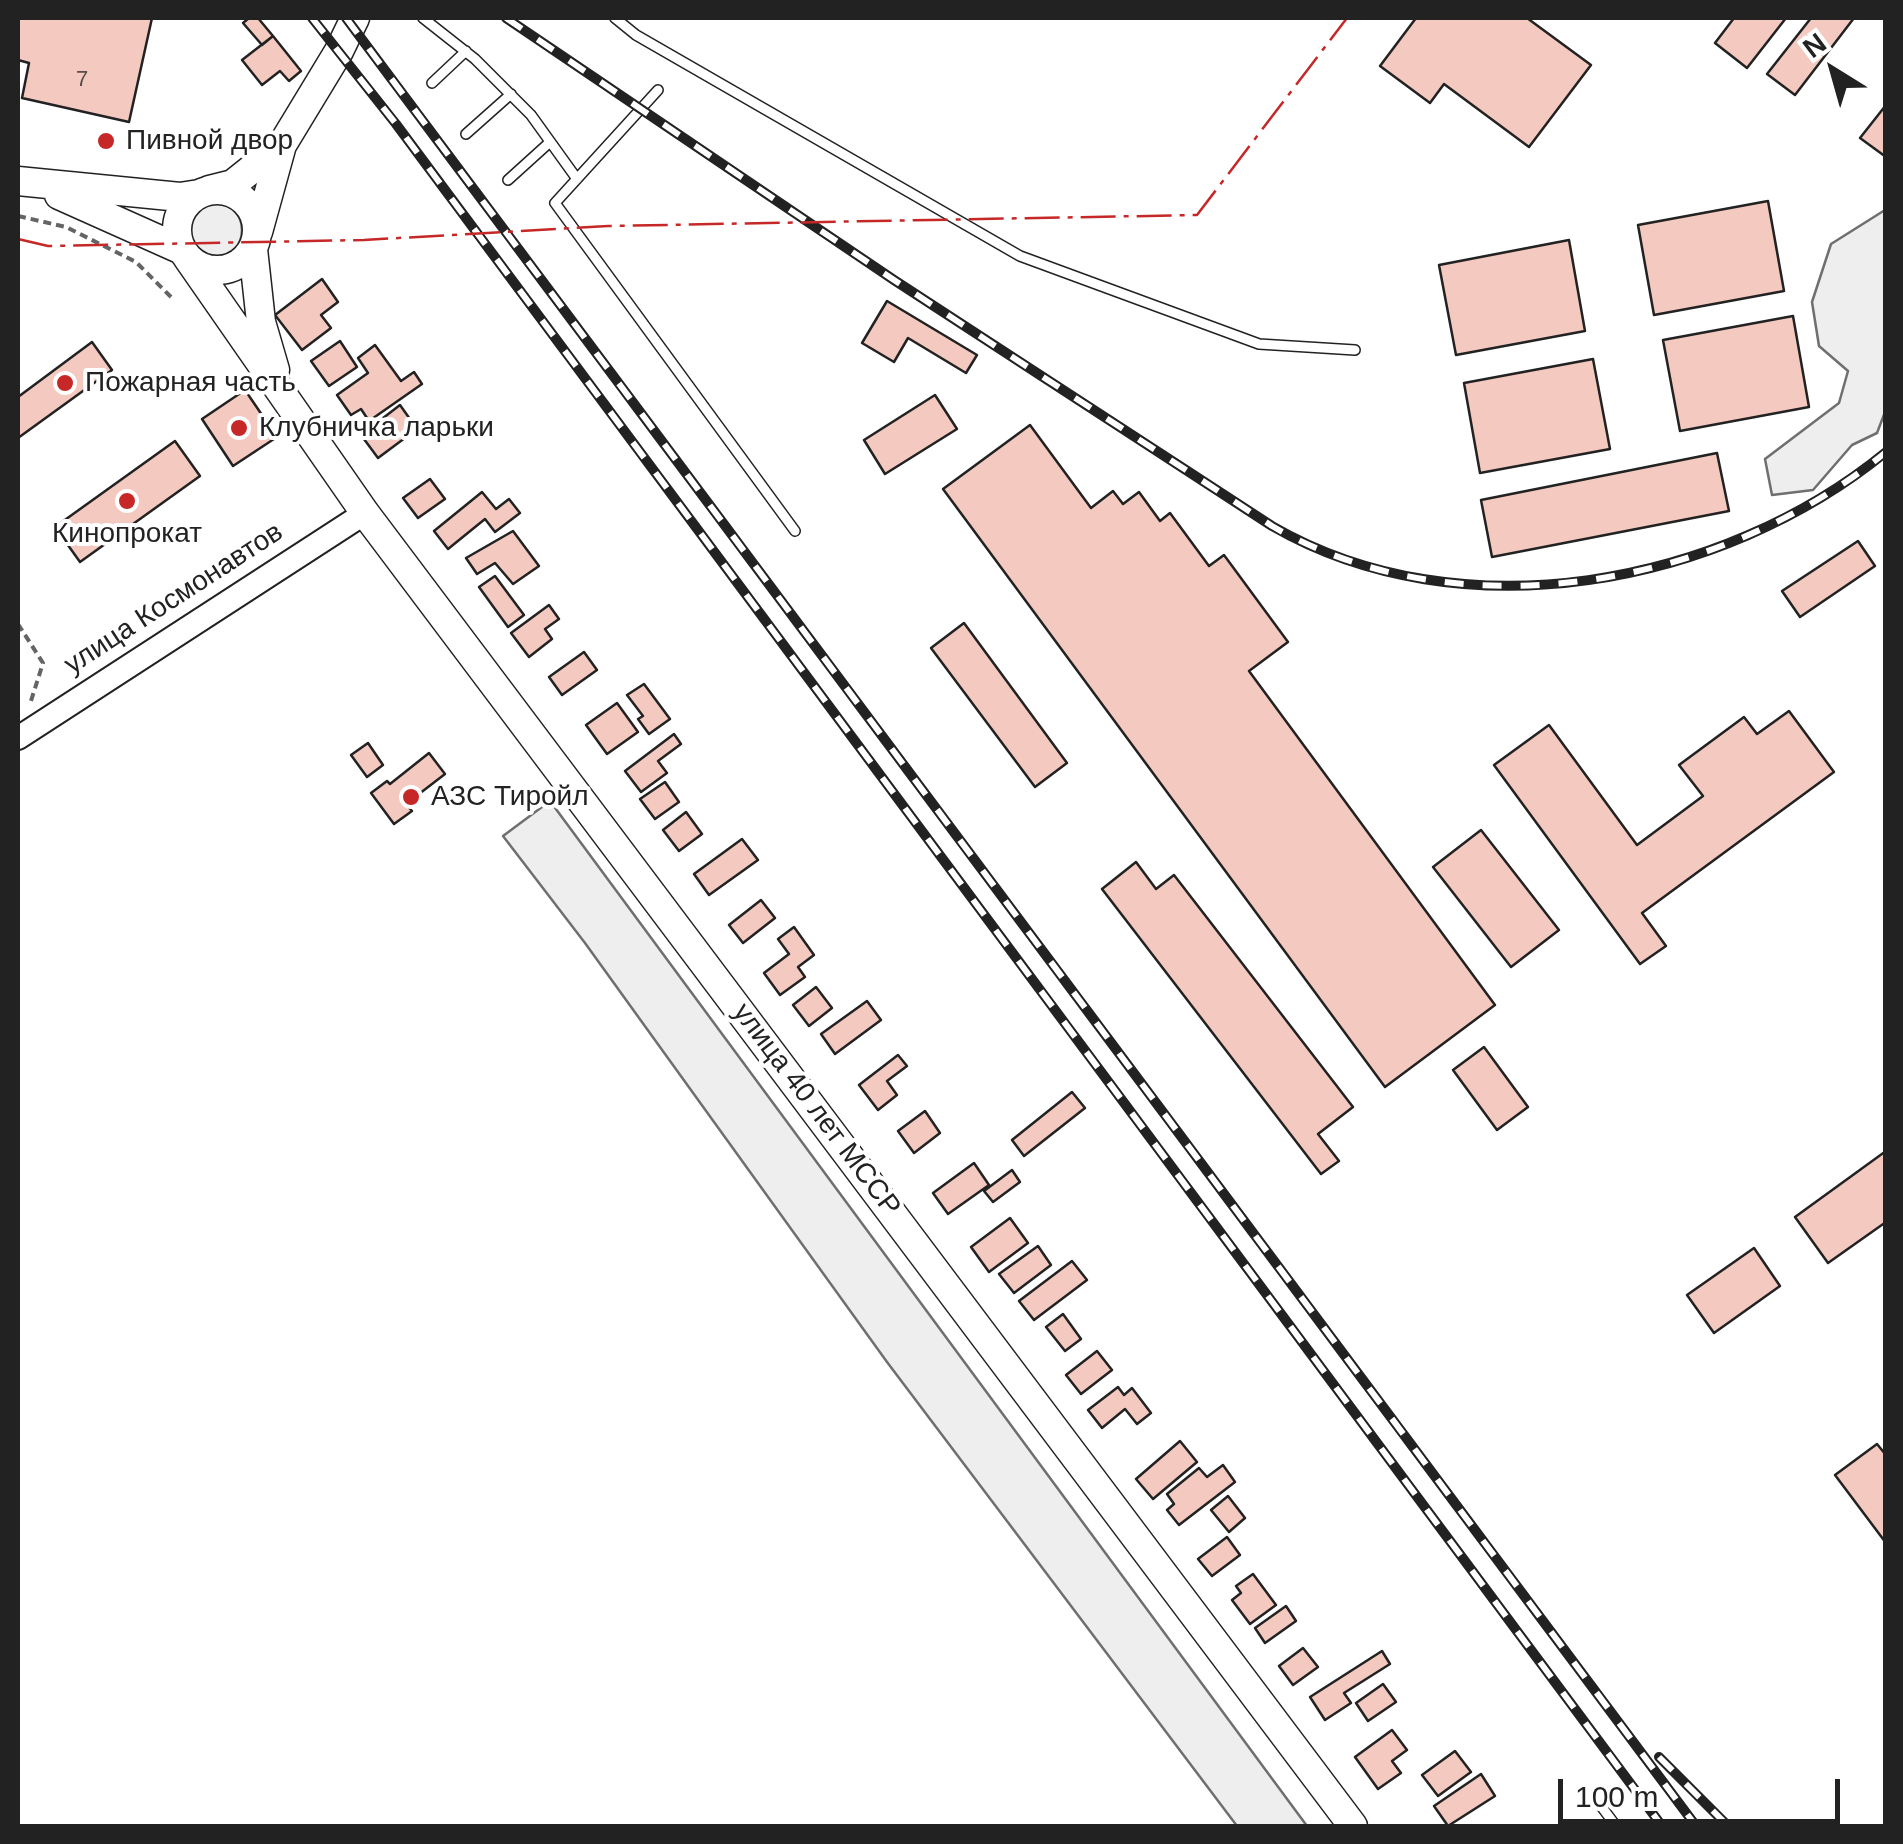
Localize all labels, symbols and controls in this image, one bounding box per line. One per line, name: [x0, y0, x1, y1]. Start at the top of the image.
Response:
north arrow: [1783, 20, 1883, 120]
text: N: [1797, 27, 1832, 64]
house number: 7: [76, 67, 88, 93]
place label: Пивной двор: [126, 124, 293, 158]
marker: Пивной двор: [95, 130, 117, 152]
place label: Пожарная часть: [85, 366, 296, 400]
marker: Пожарная часть: [54, 372, 76, 394]
place label: Клубничка ларьки: [259, 411, 494, 445]
marker: Клубничка ларьки: [228, 417, 250, 439]
marker: Кинопрокат: [116, 490, 138, 512]
street label: улица Космонавтов: [58, 516, 290, 682]
place label: Кинопрокат: [52, 517, 202, 551]
place label: АЗС Тиройл: [431, 780, 589, 814]
marker: АЗС Тиройл: [400, 786, 422, 808]
street label: улица 40 лет МССР: [725, 997, 907, 1223]
scale bar: [1563, 1759, 1846, 1821]
text: 100 m: [1575, 1780, 1658, 1813]

